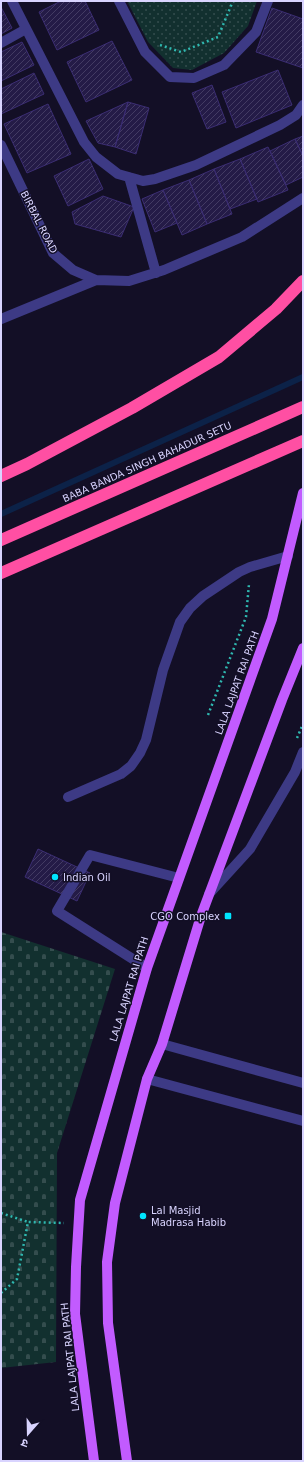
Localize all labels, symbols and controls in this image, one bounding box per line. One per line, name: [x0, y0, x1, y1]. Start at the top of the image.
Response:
street label: BIRBAL ROAD: [19, 189, 60, 255]
street label: BABA BANDA SINGH BAHADUR SETU: [61, 420, 233, 504]
street label: LALA LAJPAT RAI PATH: [213, 630, 261, 736]
marker: Indian Oil: [50, 872, 60, 882]
place label: Indian Oil: [63, 872, 111, 883]
place label: CGO Complex: [150, 911, 220, 922]
marker: CGO Complex: [223, 911, 233, 921]
street label: LALA LAJPAT RAI PATH: [108, 935, 150, 1043]
place label: Lal Masjid Madrasa Habib: [151, 1205, 226, 1228]
marker: Lal Masjid Madrasa Habib: [138, 1211, 148, 1221]
street label: LALA LAJPAT RAI PATH: [59, 1302, 81, 1412]
north arrow: [8, 1414, 48, 1454]
text: उ: [19, 1436, 30, 1450]

